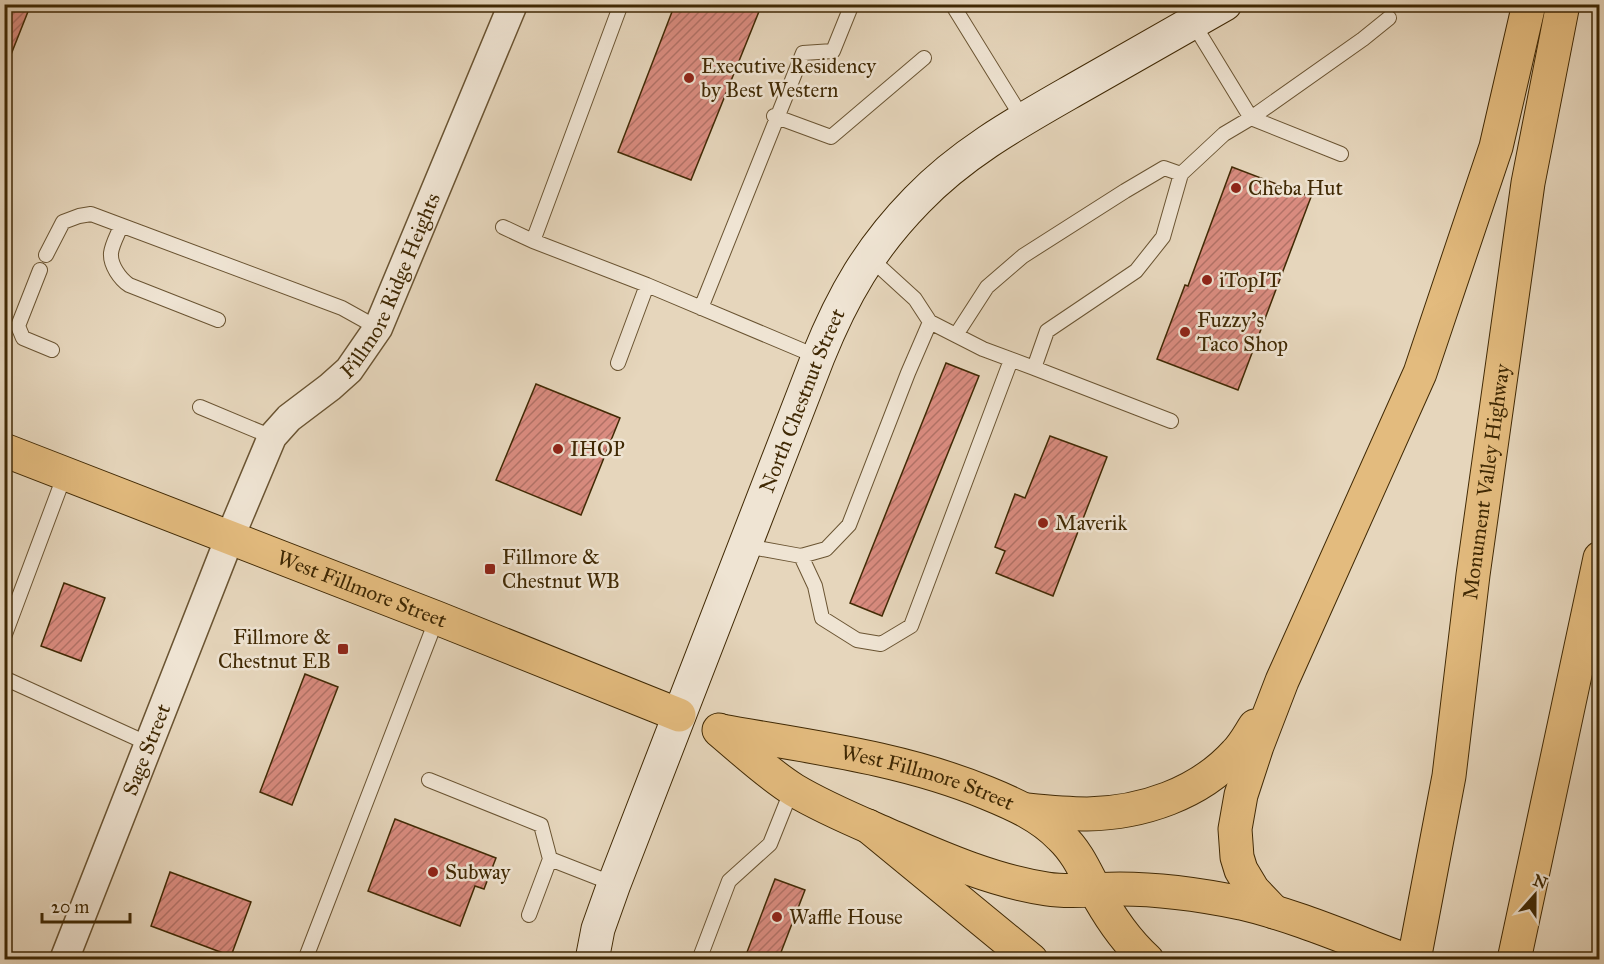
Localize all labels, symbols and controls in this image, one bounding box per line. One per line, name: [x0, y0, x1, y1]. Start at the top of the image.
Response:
place label: Executive Residency by Best Western: [701, 53, 877, 103]
marker: Executive Residency by Best Western: [682, 71, 696, 85]
place label: Cheba Hut: [1248, 175, 1343, 201]
marker: Cheba Hut: [1229, 181, 1243, 195]
street label: Fillmore Ridge Heights: [335, 189, 446, 384]
place label: iTopIT: [1219, 267, 1281, 293]
marker: iTopIT: [1200, 273, 1214, 287]
street label: North Chestnut Street: [754, 304, 851, 496]
place label: Fuzzy's Taco Shop: [1197, 307, 1288, 357]
marker: Fuzzy's Taco Shop: [1178, 325, 1192, 339]
street label: Monument Valley Highway: [1457, 361, 1516, 601]
place label: IHOP: [570, 436, 625, 462]
marker: IHOP: [551, 442, 565, 456]
place label: Maverik: [1055, 510, 1128, 536]
marker: Maverik: [1036, 516, 1050, 530]
street label: West Fillmore Street: [273, 544, 451, 634]
place label: Fillmore & Chestnut WB: [502, 544, 620, 594]
marker: Fillmore & Chestnut WB: [483, 562, 497, 576]
place label: Fillmore & Chestnut EB: [218, 624, 331, 674]
marker: Fillmore & Chestnut EB: [336, 642, 350, 656]
street label: Sage Street: [117, 700, 176, 799]
street label: West Fillmore Street: [839, 739, 1019, 816]
place label: Subway: [445, 859, 512, 885]
marker: Subway: [426, 865, 440, 879]
north arrow: [1505, 865, 1565, 925]
text: N: [1530, 870, 1550, 893]
scale bar: [42, 886, 130, 924]
text: 20 m: [51, 896, 89, 918]
place label: Waffle House: [789, 904, 903, 930]
marker: Waffle House: [770, 910, 784, 924]

